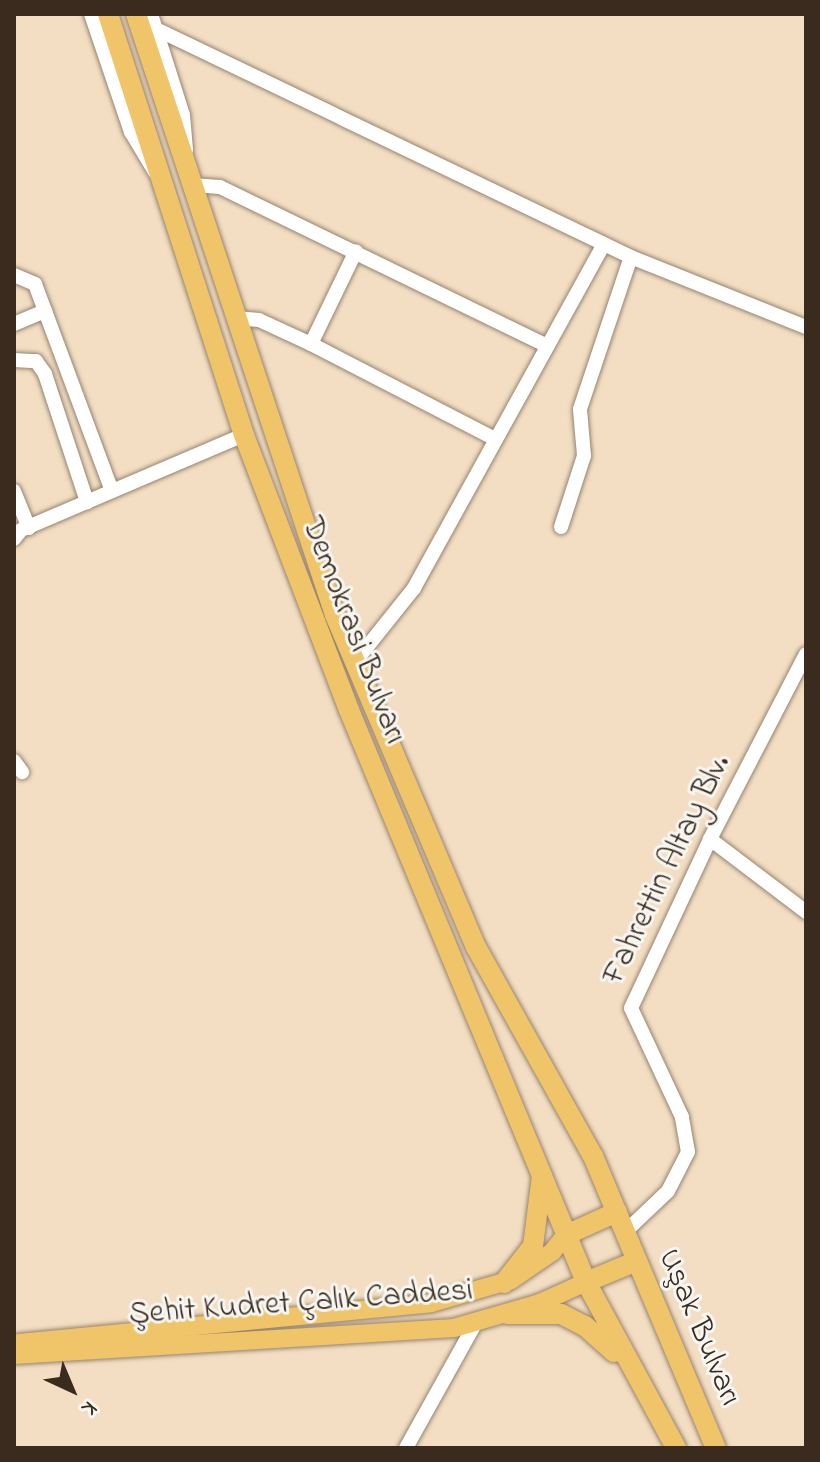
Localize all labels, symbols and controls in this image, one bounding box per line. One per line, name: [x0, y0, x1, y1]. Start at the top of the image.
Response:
street label: Demokrasi Bulvarı: [291, 512, 413, 750]
street label: Fahrettin Altay Blv.: [596, 749, 740, 991]
street label: Uşak Bulvarı: [648, 1244, 748, 1412]
street label: Şehit Kudret Çalık Caddesi: [128, 1273, 474, 1335]
north arrow: [32, 1350, 112, 1430]
text: K: [74, 1392, 104, 1422]

